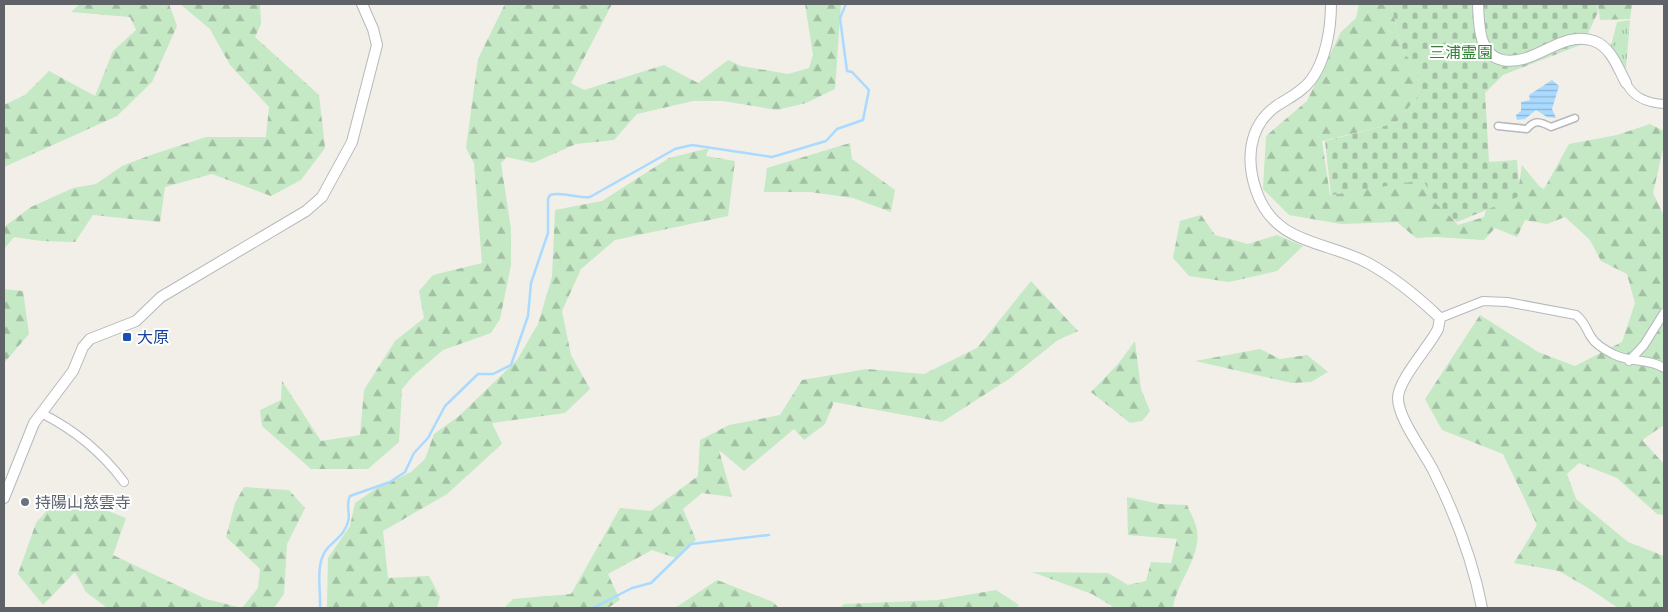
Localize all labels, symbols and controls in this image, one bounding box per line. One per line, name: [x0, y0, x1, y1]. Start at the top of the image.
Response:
park label: 三浦霊園: [1429, 43, 1493, 62]
place label: 大原: [137, 328, 169, 347]
marker: 大原: [121, 331, 133, 343]
place label: 持陽山慈雲寺: [35, 493, 131, 512]
marker: 持陽山慈雲寺: [19, 496, 31, 508]

